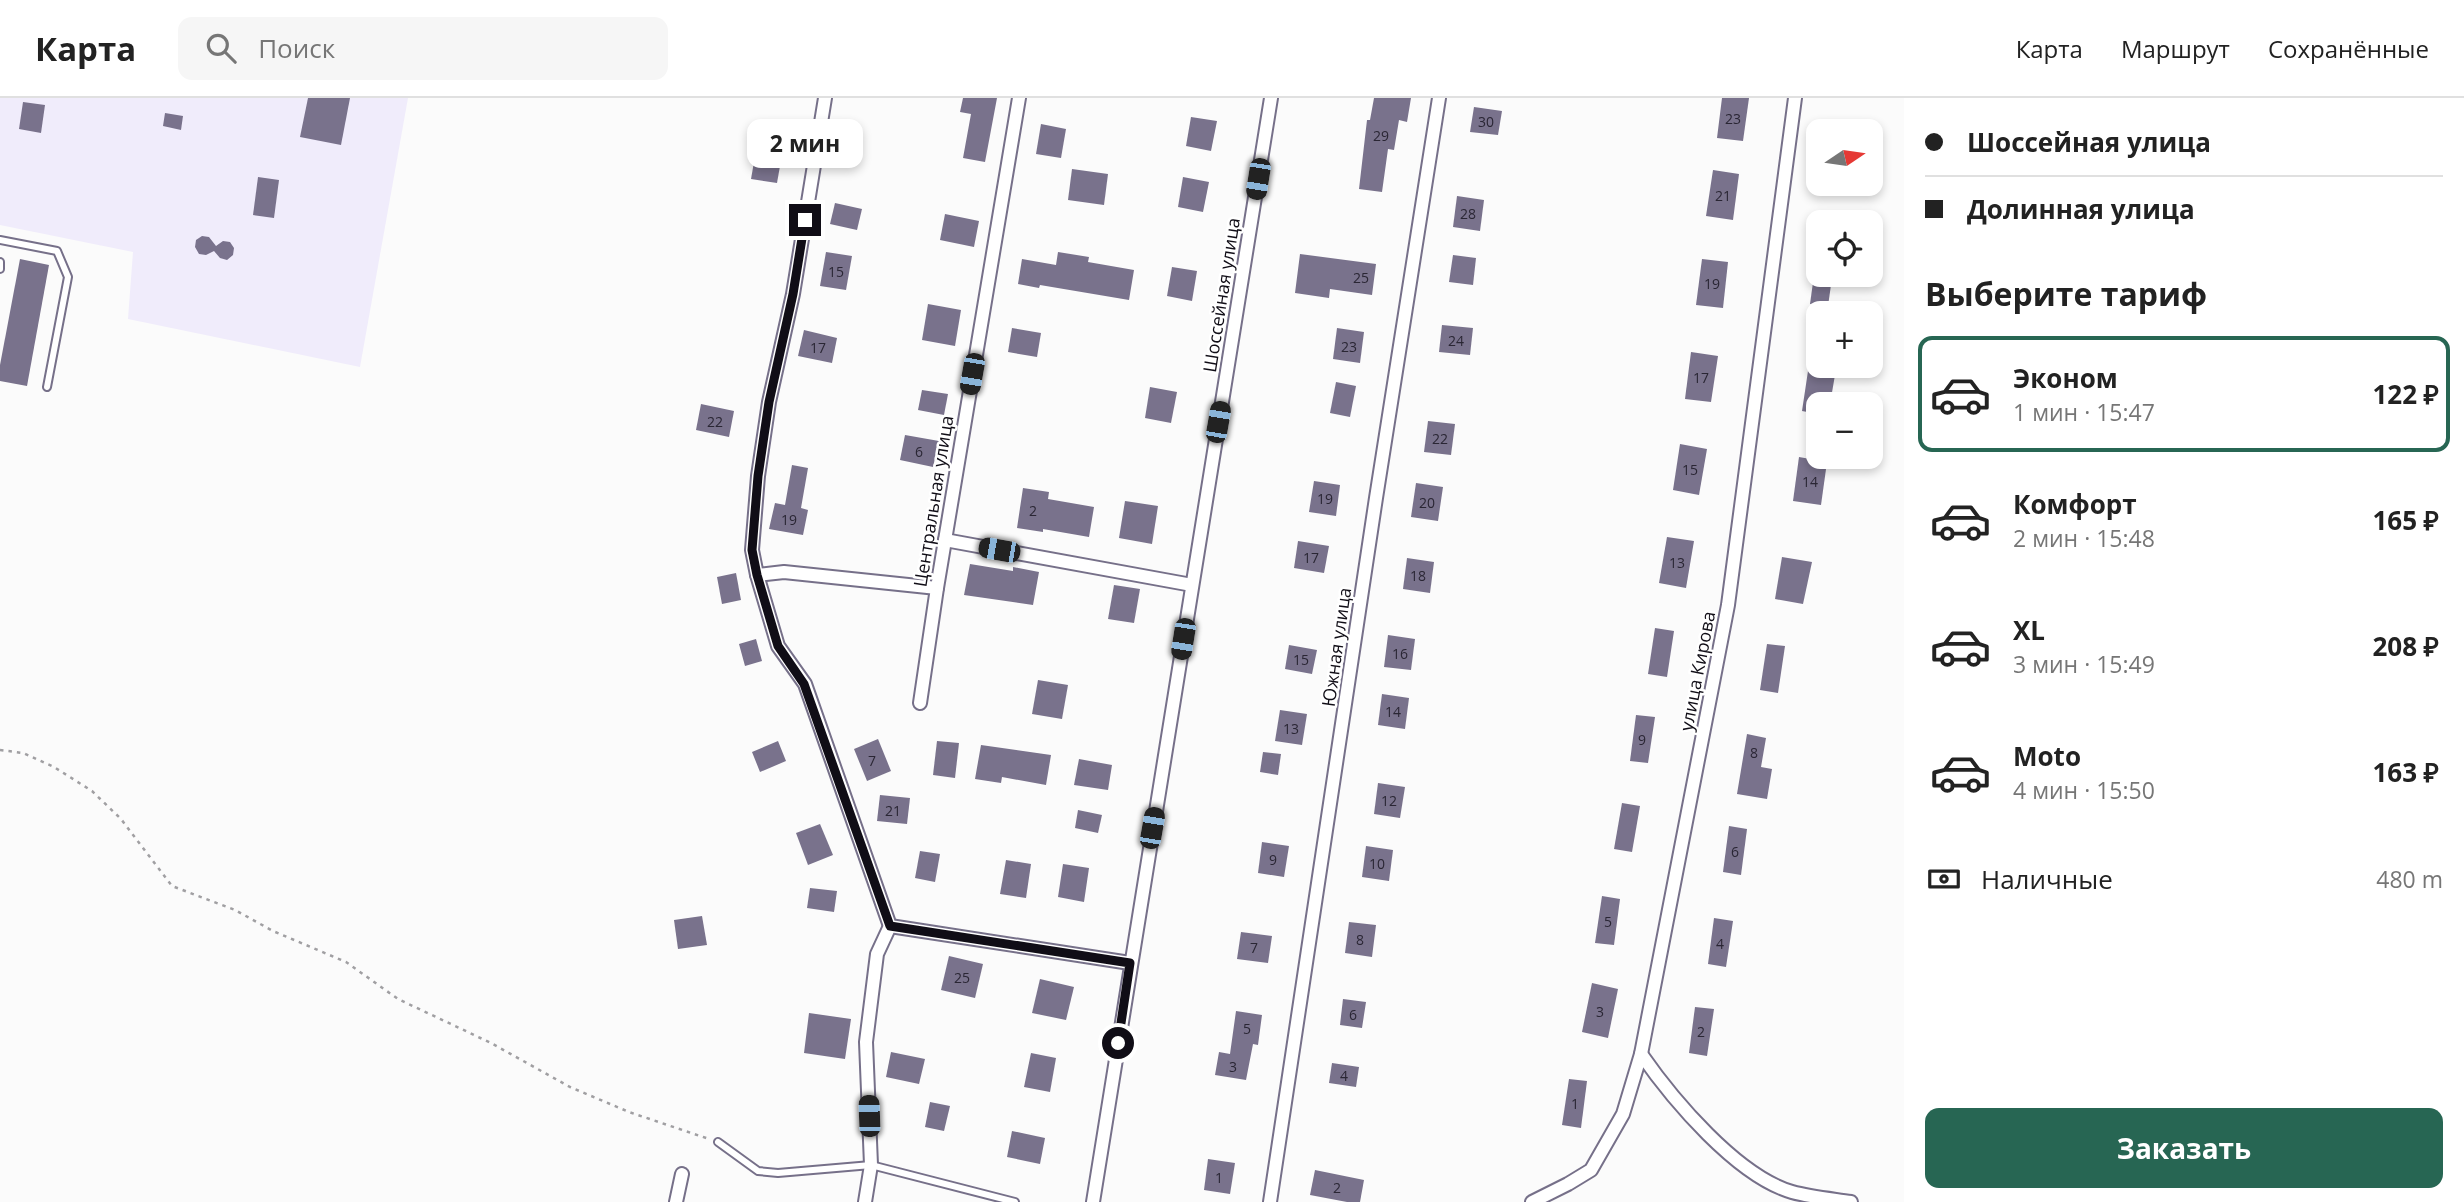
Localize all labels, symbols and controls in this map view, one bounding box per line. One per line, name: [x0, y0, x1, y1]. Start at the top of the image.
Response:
search box: [178, 17, 668, 80]
text: Карта: [35, 26, 136, 71]
icon: search: [202, 29, 240, 67]
text: Поиск: [258, 30, 335, 66]
text: Карта: [2016, 32, 2083, 65]
text: Маршрут: [2121, 32, 2230, 65]
text: Сохранённые: [2268, 32, 2429, 65]
house number: 23: [1725, 109, 1741, 128]
house number: 30: [1478, 112, 1494, 131]
callout: 2 мин: [747, 118, 863, 167]
north arrow: [1806, 119, 1883, 196]
map controls: [1806, 119, 1883, 469]
text: Шоссейная улица: [1967, 124, 2211, 160]
house number: 29: [1373, 126, 1389, 145]
text: 2 мин: [770, 127, 840, 159]
car: [1245, 157, 1272, 201]
house number: 21: [1715, 186, 1731, 205]
text: Долинная улица: [1967, 191, 2195, 227]
route end: [789, 204, 821, 236]
house number: 28: [1460, 204, 1476, 223]
button: locate: [1806, 210, 1883, 287]
street label: Шоссейная улица: [1197, 216, 1245, 374]
house number: 15: [828, 262, 844, 281]
house number: 25: [1353, 268, 1369, 287]
text: Выберите тариф: [1925, 272, 2207, 315]
house number: 19: [1704, 274, 1720, 293]
button: +: [1806, 301, 1883, 378]
house number: 24: [1448, 331, 1464, 350]
house number: 23: [1341, 337, 1357, 356]
house number: 17: [810, 338, 826, 357]
car: [959, 351, 986, 397]
text: Эконом: [2013, 360, 2118, 396]
icon: car: [1929, 363, 1992, 426]
house number: 17: [1693, 368, 1709, 387]
text: 122 ₽: [2373, 376, 2439, 412]
button: −: [1806, 392, 1883, 469]
text: 1 мин · 15:47: [2013, 396, 2155, 428]
car: [1205, 399, 1232, 445]
house number: 22: [707, 412, 723, 431]
street label: Центральная улица: [908, 414, 958, 588]
house number: 22: [1432, 429, 1448, 448]
house number: 6: [915, 442, 923, 461]
house number: 15: [1682, 460, 1698, 479]
house number: 14: [1802, 472, 1818, 491]
text: Комфорт: [2013, 486, 2137, 522]
house number: 19: [1317, 489, 1333, 508]
icon: car: [1929, 489, 1992, 552]
house number: 20: [1419, 493, 1435, 512]
house number: 2: [1029, 501, 1037, 520]
text: 165 ₽: [2373, 502, 2439, 538]
house number: 19: [781, 510, 797, 529]
text: 2 мин · 15:48: [2013, 522, 2155, 554]
car: [977, 536, 1022, 564]
house number: 17: [1303, 548, 1319, 567]
house number: 13: [1669, 553, 1685, 572]
house number: 18: [1410, 566, 1426, 585]
street label: Южная улица: [1316, 586, 1356, 708]
street label: улица Кирова: [1674, 609, 1720, 733]
text: XL: [2013, 612, 2045, 648]
icon: car: [1929, 615, 1992, 678]
car: [1170, 617, 1197, 661]
text: 208 ₽: [2373, 628, 2439, 664]
house number: 16: [1392, 644, 1408, 663]
text: 3 мин · 15:49: [2013, 648, 2155, 680]
house number: 15: [1293, 650, 1309, 669]
house number: 14: [1385, 702, 1401, 721]
house number: 13: [1283, 719, 1299, 738]
house number: 9: [1638, 730, 1646, 749]
text: Moto: [2013, 738, 2081, 774]
icon: car: [1929, 741, 1992, 804]
house number: 8: [1750, 743, 1758, 762]
house number: 7: [868, 751, 876, 770]
text: 163 ₽: [2373, 754, 2439, 790]
text: 4 мин · 15:50: [2013, 774, 2155, 806]
house number: 12: [1381, 791, 1397, 810]
house number: 21: [885, 801, 901, 820]
car: [1139, 805, 1166, 851]
house number: 6: [1731, 842, 1739, 861]
house number: 9: [1269, 850, 1277, 869]
house number: 10: [1369, 854, 1385, 873]
icon: cash: [1925, 860, 1963, 898]
text: Наличные: [1981, 861, 2113, 897]
text: 480 m: [2376, 863, 2443, 895]
house number: 5: [1604, 912, 1612, 931]
house number: 8: [1356, 930, 1364, 949]
house number: 4: [1716, 934, 1724, 953]
house number: 7: [1250, 938, 1258, 957]
house number: 25: [954, 968, 970, 987]
house number: 3: [1596, 1002, 1604, 1021]
house number: 6: [1349, 1005, 1357, 1024]
house number: 5: [1243, 1019, 1251, 1038]
house number: 2: [1697, 1022, 1705, 1041]
route start: [1102, 1027, 1134, 1059]
house number: 3: [1229, 1057, 1237, 1076]
house number: 4: [1340, 1066, 1348, 1085]
house number: 1: [1571, 1094, 1579, 1113]
car: [858, 1095, 881, 1137]
button: Заказать: [1925, 1108, 2443, 1188]
house number: 1: [1215, 1168, 1223, 1187]
house number: 2: [1333, 1178, 1341, 1197]

